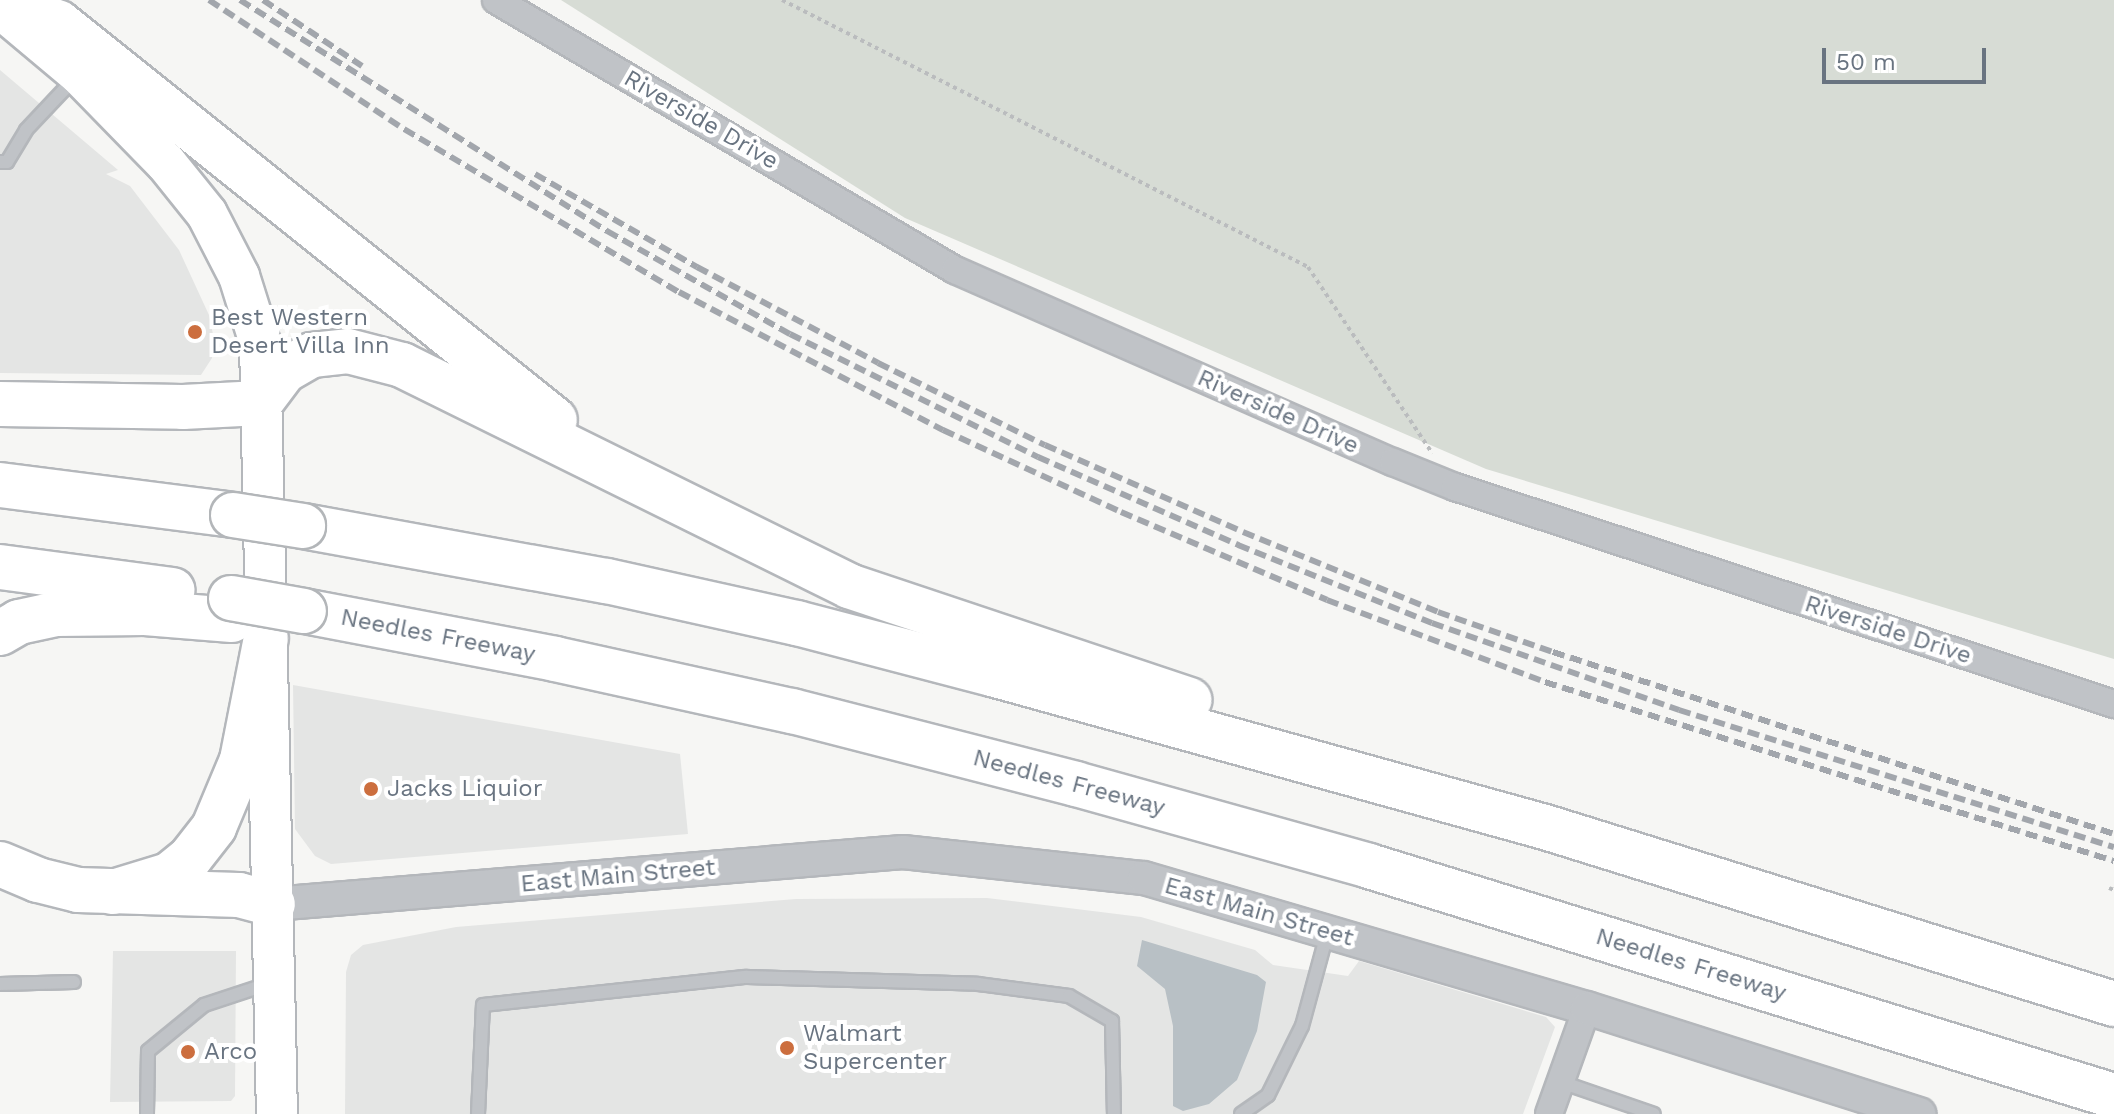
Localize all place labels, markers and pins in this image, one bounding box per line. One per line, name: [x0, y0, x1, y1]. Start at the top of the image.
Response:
place label: Best Western Desert Villa Inn: [211, 304, 391, 360]
marker: Best Western Desert Villa Inn: [186, 323, 204, 341]
place label: Jacks Liquior: [387, 775, 543, 803]
marker: Jacks Liquior: [362, 780, 380, 798]
place label: Walmart Supercenter: [803, 1020, 947, 1076]
place label: Arco: [204, 1038, 257, 1066]
marker: Walmart Supercenter: [778, 1039, 796, 1057]
marker: Arco: [179, 1043, 197, 1061]

